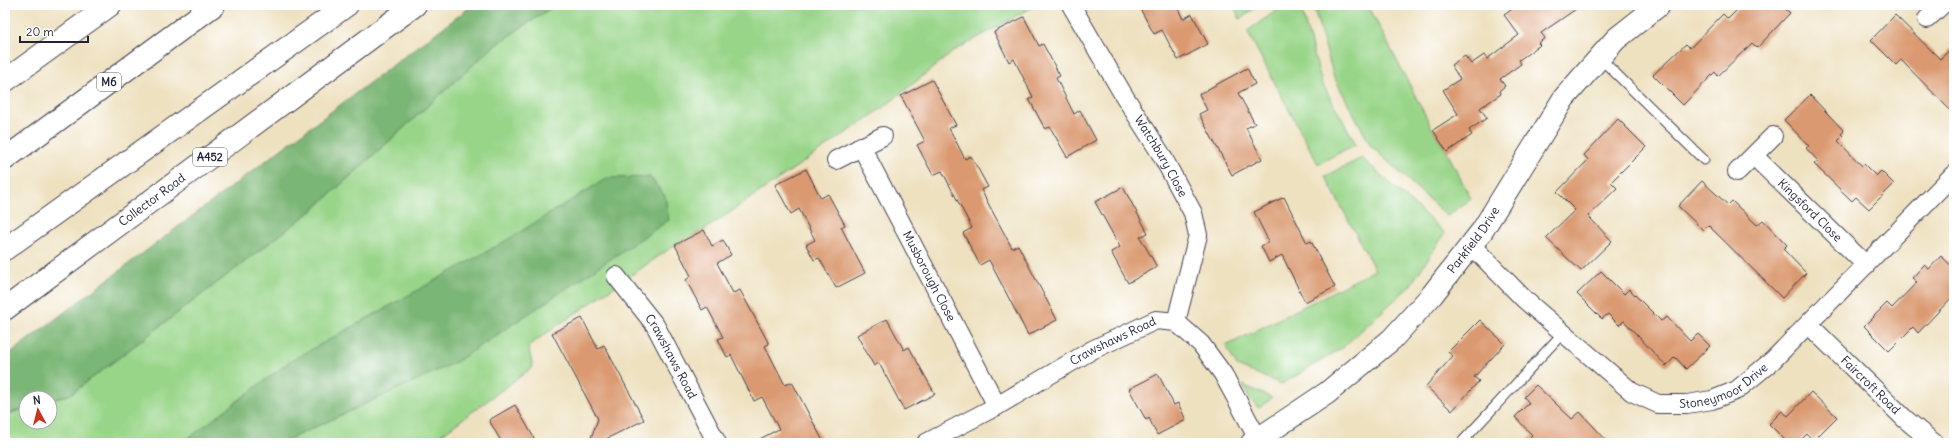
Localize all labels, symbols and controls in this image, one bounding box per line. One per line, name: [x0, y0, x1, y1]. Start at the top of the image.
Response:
scale bar: [20, 18, 88, 44]
text: 20 m: [26, 24, 54, 39]
road number: M6: [97, 73, 121, 91]
street label: Watchbury Close: [1131, 112, 1191, 199]
road number: A452: [193, 148, 227, 166]
street label: Collector Road: [115, 170, 188, 229]
street label: Kingsford Close: [1775, 175, 1845, 245]
street label: Parkfield Drive: [1444, 204, 1502, 276]
street label: Musborough Close: [900, 228, 959, 324]
street label: Crawshaws Road: [642, 311, 700, 401]
street label: Crawshaws Road: [1067, 313, 1158, 368]
street label: Faircroft Road: [1838, 352, 1904, 417]
street label: Stoneymoor Drive: [1679, 360, 1771, 411]
north arrow: [18, 390, 58, 430]
text: N: [32, 393, 41, 407]

